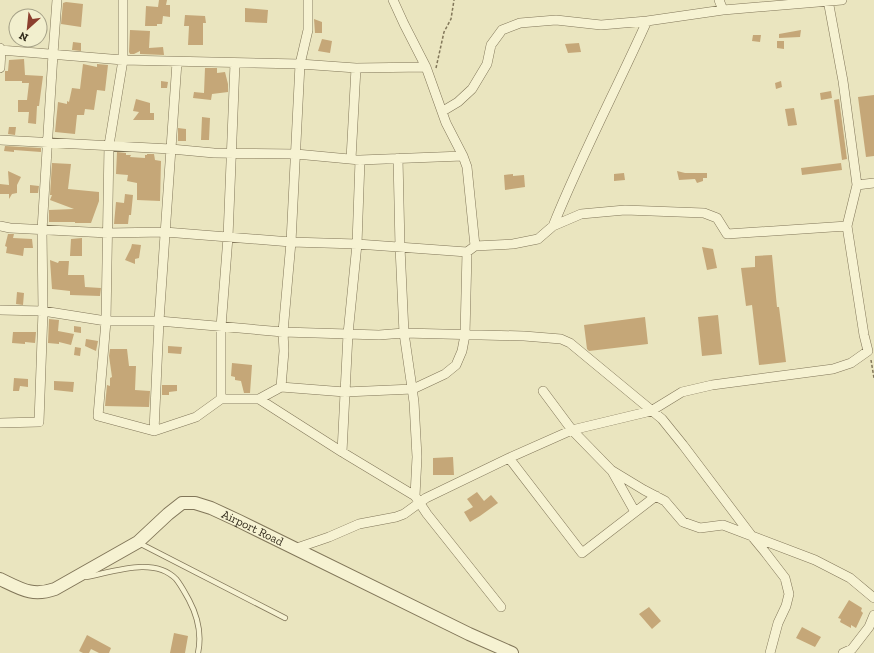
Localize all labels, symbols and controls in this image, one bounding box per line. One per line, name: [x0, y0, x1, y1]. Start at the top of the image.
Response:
north arrow: [8, 8, 48, 48]
text: N: [16, 28, 30, 44]
street label: Airport Road: [219, 507, 286, 549]

